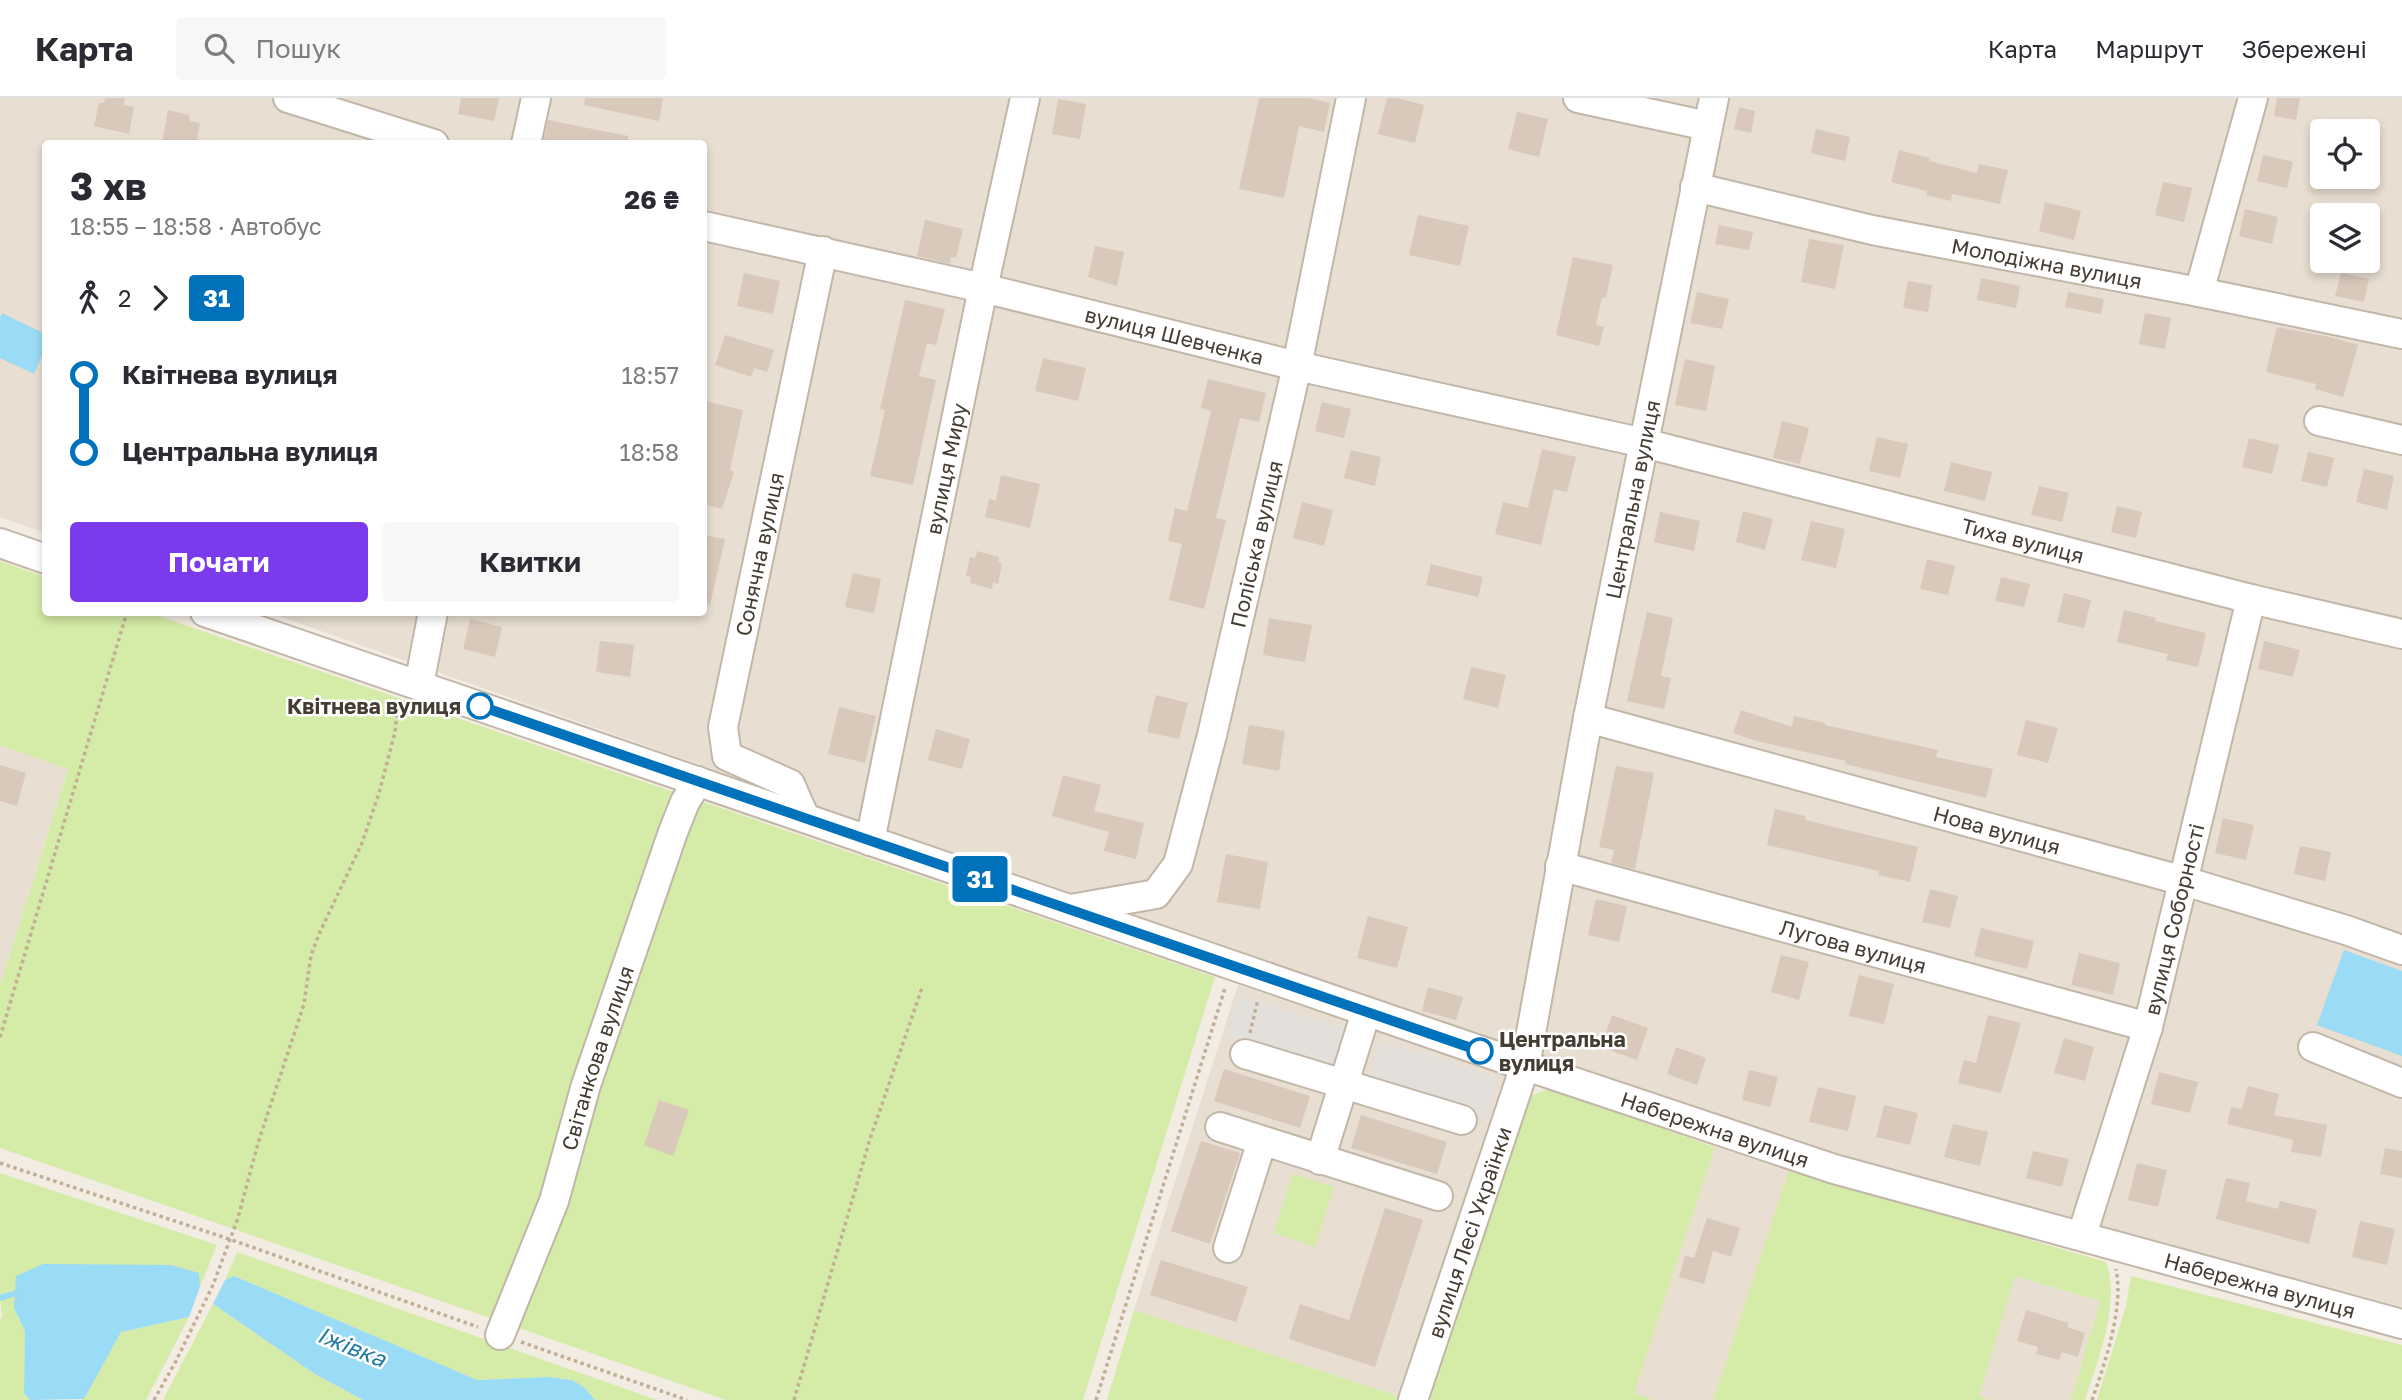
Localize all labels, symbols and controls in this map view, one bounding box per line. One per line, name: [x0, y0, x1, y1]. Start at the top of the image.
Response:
search box: [176, 17, 666, 80]
text: Карта: [35, 29, 134, 68]
icon: search: [200, 29, 238, 67]
text: Пошук: [256, 33, 341, 64]
text: Карта: [1988, 34, 2057, 63]
text: Маршрут: [2095, 34, 2204, 63]
text: Збережені: [2242, 34, 2367, 63]
map controls: [2310, 119, 2380, 273]
button: locate: [2310, 119, 2380, 189]
text: 3 хв: [70, 163, 147, 208]
text: 26 ₴: [624, 184, 679, 215]
button: layers: [2310, 203, 2380, 273]
text: 18:55 – 18:58 · Автобус: [70, 212, 322, 240]
street label: Молодіжна вулиця: [1949, 232, 2144, 294]
icon: walk: [70, 279, 108, 317]
icon: forward: [141, 279, 179, 317]
text: 31: [203, 283, 230, 312]
text: 2: [118, 284, 131, 312]
street label: вулиця Шевченка: [1082, 301, 1266, 370]
text: Квітнева вулиця: [122, 359, 338, 390]
text: 18:57: [621, 361, 679, 389]
street label: Центральна вулиця: [1600, 398, 1665, 601]
street label: вулиця Миру: [920, 400, 972, 537]
text: Центральна вулиця: [122, 436, 378, 467]
text: 18:58: [620, 438, 679, 466]
street label: Поліська вулиця: [1224, 458, 1288, 630]
street label: Сонячна вулиця: [729, 470, 789, 638]
street label: Тиха вулиця: [1959, 512, 2087, 569]
button: Почати: [70, 522, 368, 602]
button: Квитки: [382, 522, 679, 602]
place label: Квітнева вулиця: [287, 693, 461, 719]
marker: Квітнева вулиця: [467, 693, 493, 719]
street label: Нова вулиця: [1931, 800, 2063, 860]
street label: вулиця Соборності: [2138, 821, 2210, 1018]
line badge: 31: [948, 856, 1012, 902]
text: 31: [967, 864, 994, 893]
street label: Лугова вулиця: [1777, 914, 1929, 979]
street label: Світанкова вулиця: [556, 962, 639, 1153]
place label: Центральна вулиця: [1499, 1026, 1626, 1076]
marker: Центральна вулиця: [1467, 1038, 1493, 1064]
street label: Набережна вулиця: [1617, 1086, 1812, 1173]
street label: вулиця Лесі Українки: [1422, 1123, 1517, 1341]
street label: Набережна вулиця: [2161, 1247, 2358, 1324]
water label: Іжівка: [314, 1320, 391, 1373]

